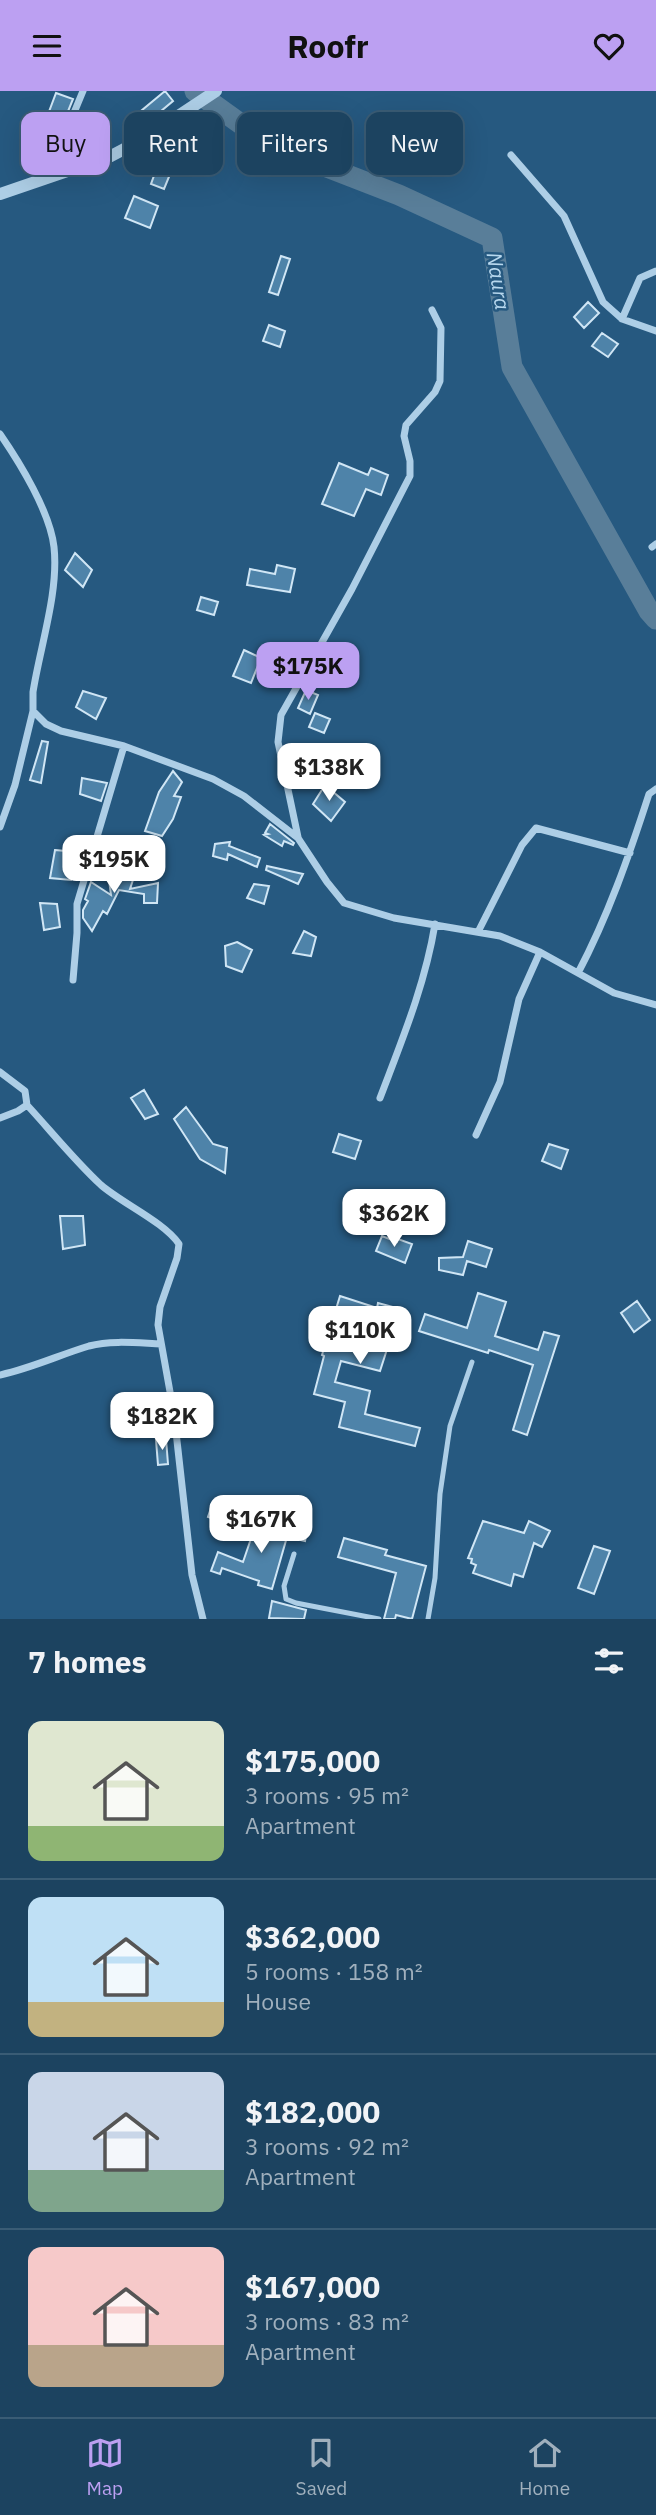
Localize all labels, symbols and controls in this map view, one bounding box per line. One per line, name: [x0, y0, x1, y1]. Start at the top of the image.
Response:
text: Roofr: [287, 25, 369, 67]
icon: menu: [28, 27, 66, 65]
icon: heart: [590, 27, 628, 65]
chip: Buy: [21, 112, 110, 175]
chip: Rent: [124, 112, 223, 175]
chip: Filters: [237, 112, 352, 175]
chip: New: [366, 112, 463, 175]
water label: Naura: [481, 250, 517, 312]
pin: $175K: [259, 643, 357, 702]
text: $175K: [272, 650, 344, 680]
pin: $138K: [280, 743, 378, 803]
text: $138K: [293, 751, 365, 781]
pin: $195K: [65, 835, 163, 895]
text: $195K: [78, 843, 150, 873]
pin: $362K: [345, 1189, 443, 1249]
text: $362K: [358, 1197, 430, 1227]
pin: $110K: [311, 1307, 409, 1366]
text: $110K: [324, 1314, 396, 1344]
pin: $182K: [113, 1393, 211, 1452]
text: $182K: [126, 1400, 198, 1430]
pin: $167K: [212, 1495, 310, 1555]
text: $167K: [225, 1503, 297, 1533]
text: 7 homes: [28, 1642, 147, 1681]
icon: filters: [590, 1642, 628, 1680]
text: $175,000: [245, 1741, 380, 1780]
icon: home: [84, 1749, 168, 1833]
text: 3 rooms · 95 m²: [245, 1780, 409, 1810]
text: Apartment: [245, 1810, 356, 1840]
text: $362,000: [245, 1917, 380, 1956]
icon: home: [84, 1925, 168, 2009]
text: 5 rooms · 158 m²: [245, 1956, 423, 1986]
text: House: [245, 1986, 311, 2016]
text: $182,000: [245, 2092, 380, 2131]
icon: home: [84, 2100, 168, 2184]
text: 3 rooms · 92 m²: [245, 2131, 409, 2161]
text: Apartment: [245, 2161, 356, 2191]
text: $167,000: [245, 2267, 380, 2306]
icon: home: [84, 2275, 168, 2359]
text: 3 rooms · 83 m²: [245, 2306, 409, 2336]
text: Apartment: [245, 2336, 356, 2366]
tab: Map: [86, 2434, 124, 2500]
tab: Saved: [296, 2434, 347, 2500]
tab: Home: [519, 2434, 570, 2500]

